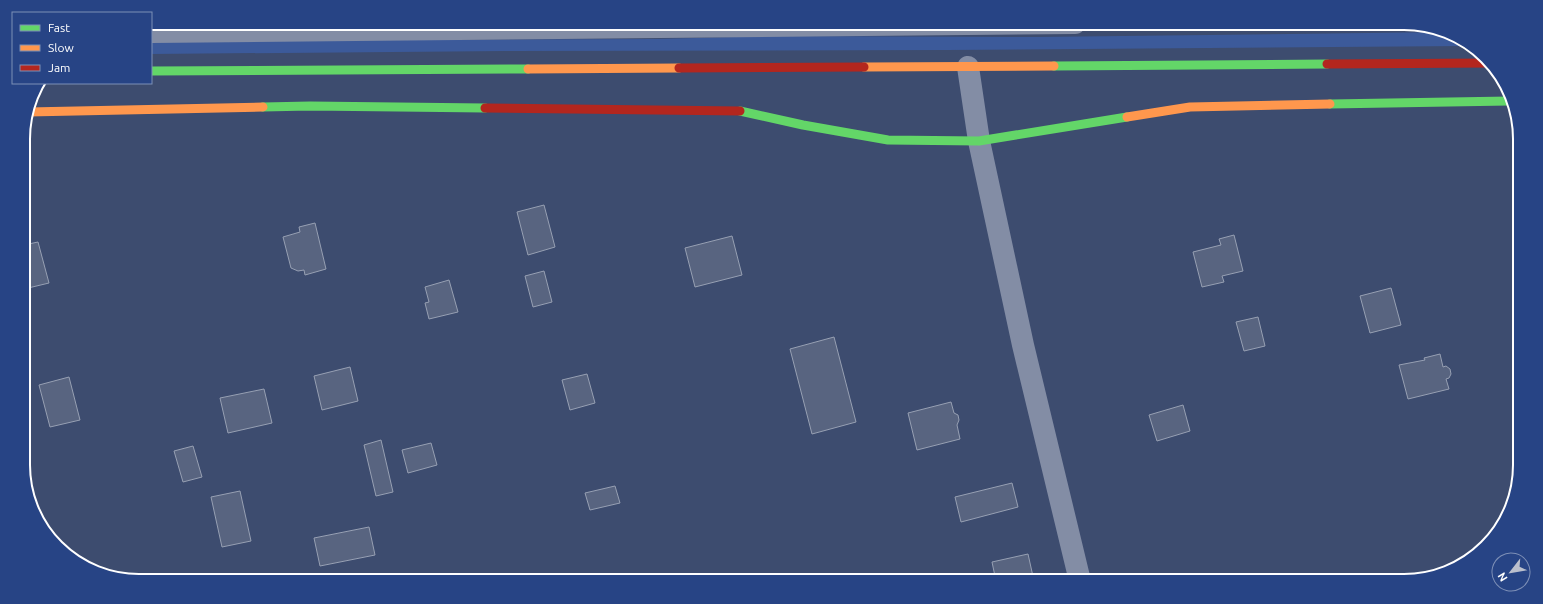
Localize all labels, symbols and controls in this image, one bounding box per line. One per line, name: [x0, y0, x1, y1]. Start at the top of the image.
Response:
legend: [12, 12, 152, 84]
text: Fast: [48, 21, 70, 34]
text: Slow: [48, 41, 74, 54]
text: Jam: [48, 61, 70, 74]
north arrow: [1491, 552, 1531, 592]
text: N: [1495, 571, 1510, 584]

